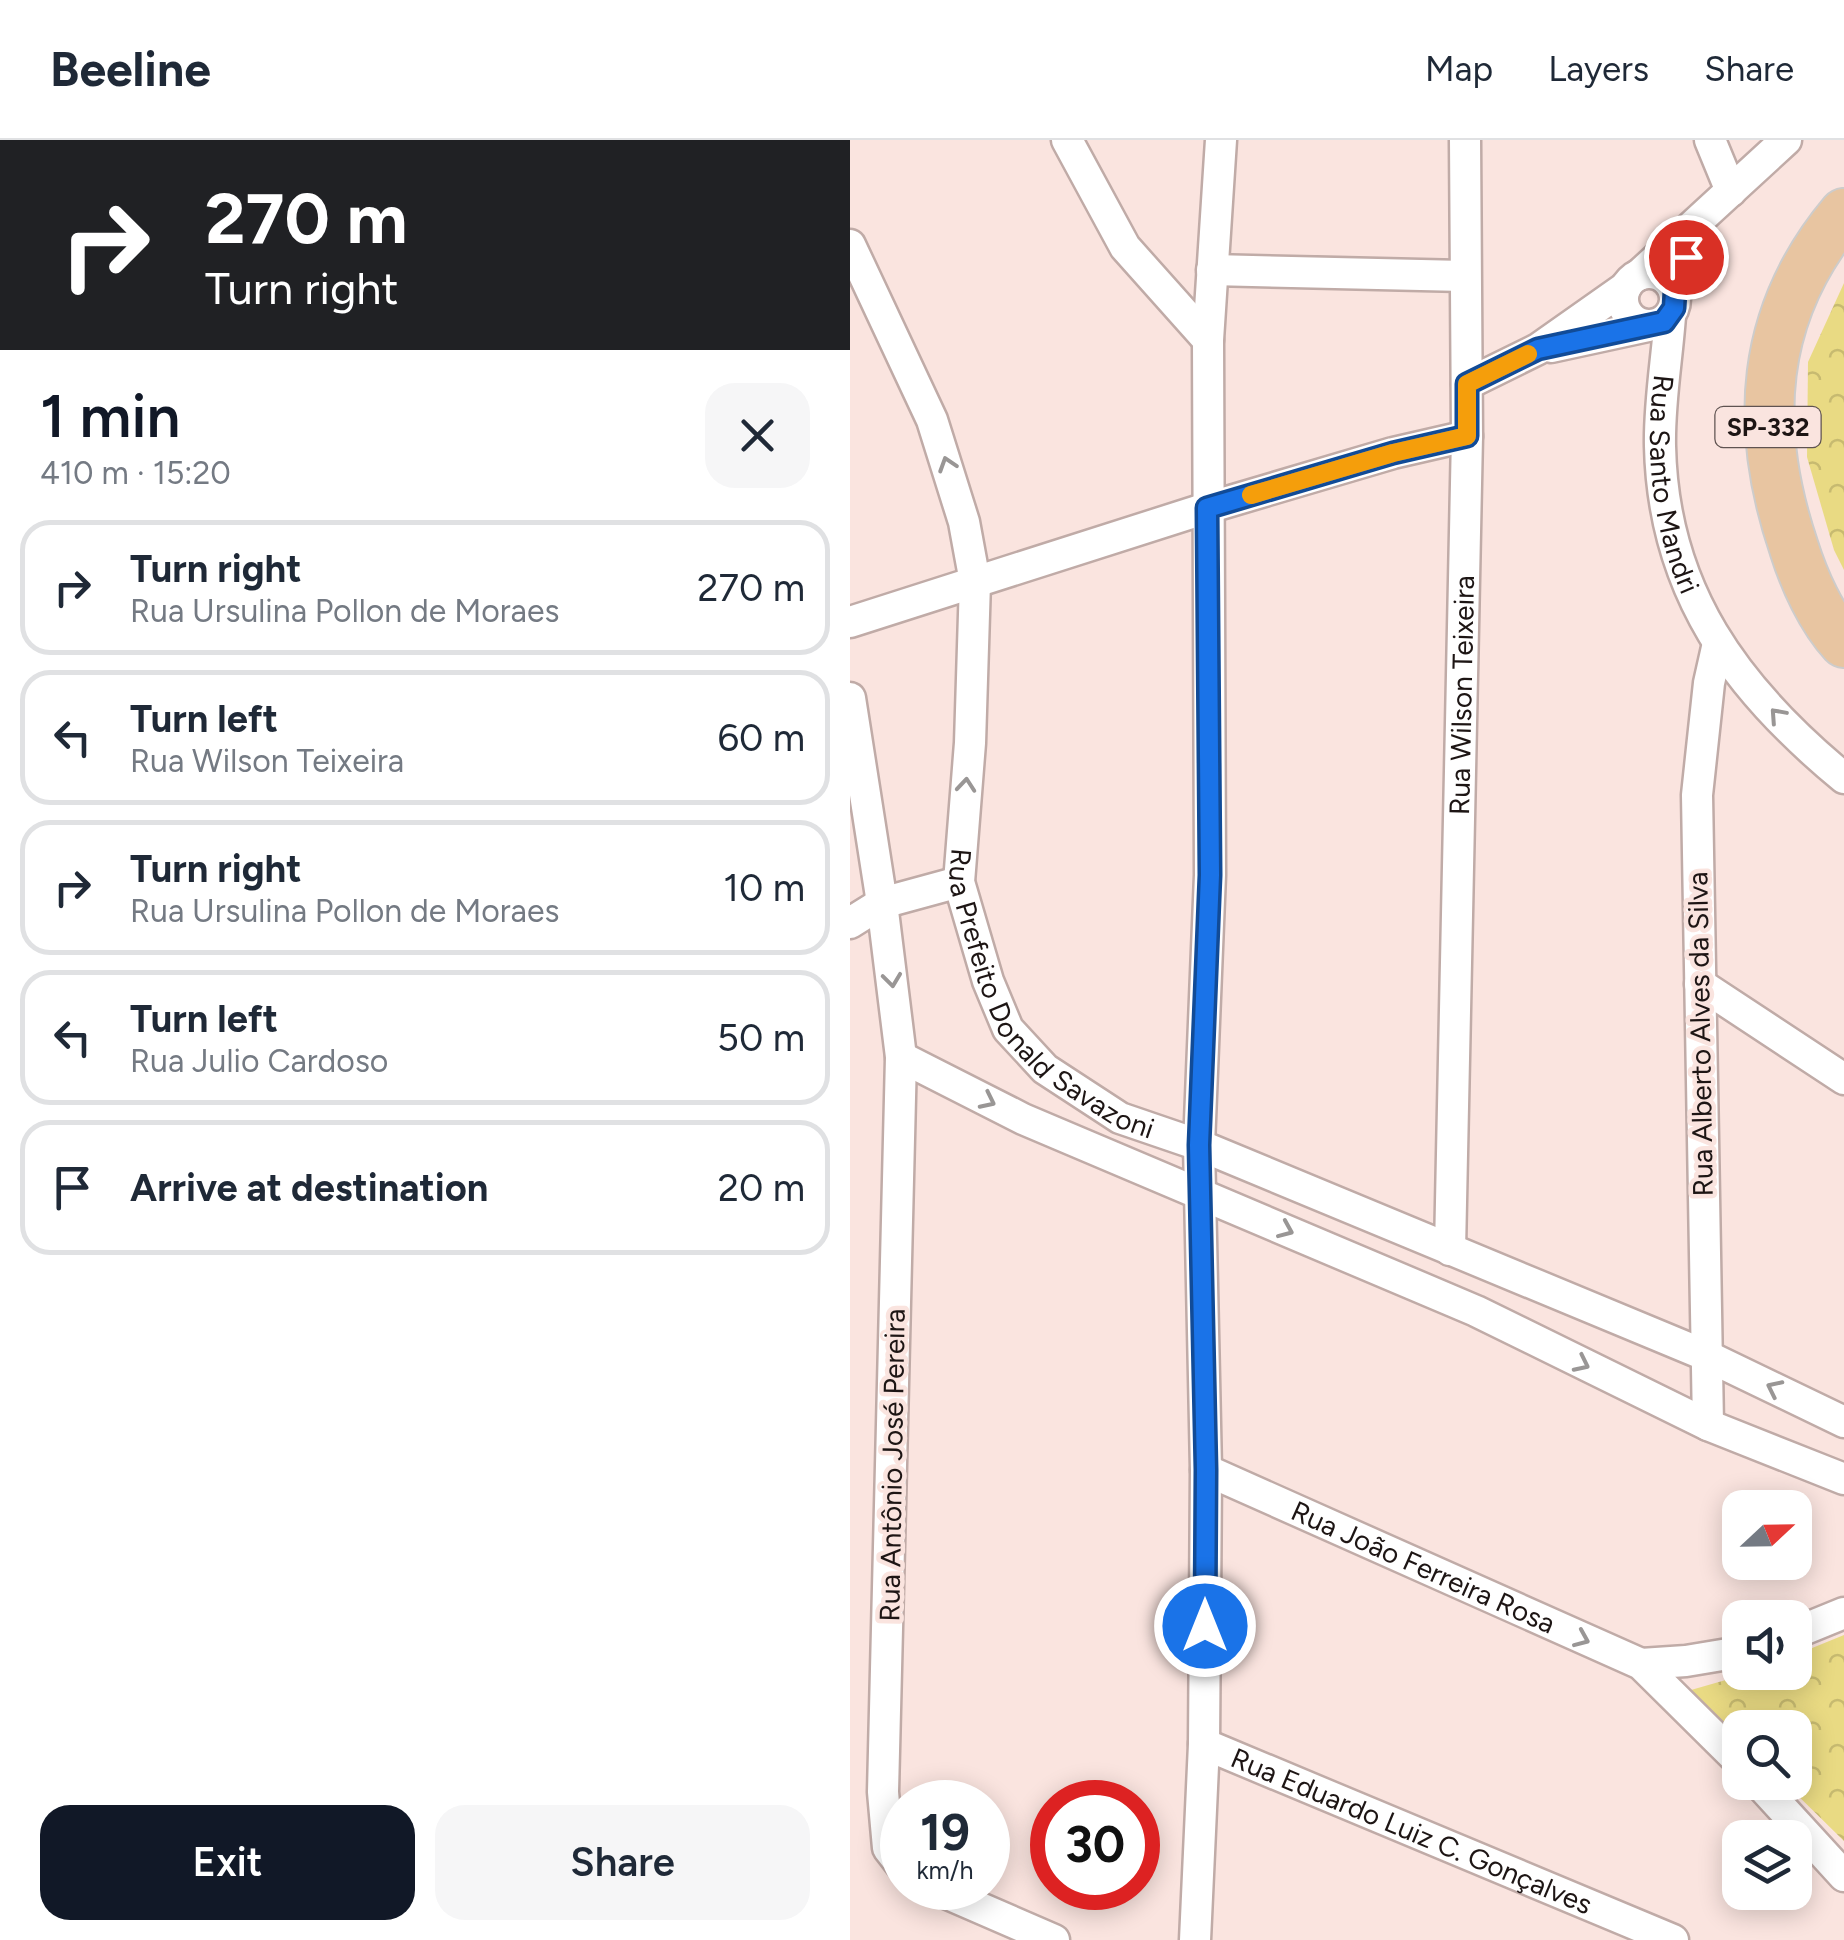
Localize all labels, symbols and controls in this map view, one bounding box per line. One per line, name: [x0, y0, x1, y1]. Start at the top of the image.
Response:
text: Beeline: [50, 40, 211, 98]
text: Map: [1425, 48, 1493, 90]
text: Layers: [1548, 48, 1649, 90]
text: Share: [1704, 48, 1794, 90]
text: 270 m: [205, 176, 408, 261]
icon: right: [40, 180, 170, 310]
pin: [1644, 215, 1729, 300]
icon: arrive: [1659, 230, 1714, 285]
text: Turn right: [205, 261, 398, 315]
street label: Rua Santo Mandri: [1643, 373, 1707, 599]
text: 1 min: [40, 380, 180, 452]
button: close: [705, 383, 810, 488]
road number: SP-332: [1716, 407, 1820, 447]
text: 410 m · 15:20: [40, 454, 231, 492]
one-way arrow: [938, 456, 959, 473]
text: Turn right: [130, 546, 302, 592]
icon: right: [45, 560, 100, 615]
text: 270 m: [697, 565, 805, 611]
street label: Rua Wilson Teixeira: [1442, 575, 1481, 815]
text: Rua Ursulina Pollon de Moraes: [130, 592, 559, 630]
text: Turn left: [130, 696, 278, 742]
one-way arrow: [1771, 708, 1789, 727]
icon: left: [45, 710, 100, 765]
text: 60 m: [717, 715, 805, 761]
text: Rua Wilson Teixeira: [130, 742, 404, 780]
one-way arrow: [955, 777, 977, 793]
text: Turn right: [130, 846, 302, 892]
street label: Rua Prefeito Donald Savazoni: [942, 847, 1159, 1145]
icon: right: [45, 860, 100, 915]
text: 10 m: [723, 865, 805, 911]
street label: Rua Alberto Alves da Silva: [1680, 871, 1720, 1197]
text: Rua Ursulina Pollon de Moraes: [130, 892, 559, 930]
one-way arrow: [881, 972, 902, 988]
text: Turn left: [130, 996, 278, 1042]
icon: left: [45, 1010, 100, 1065]
text: 50 m: [717, 1015, 805, 1061]
text: Rua Julio Cardoso: [130, 1042, 388, 1080]
one-way arrow: [977, 1089, 995, 1109]
icon: arrive: [45, 1160, 100, 1215]
text: Arrive at destination: [130, 1165, 488, 1211]
text: 20 m: [718, 1165, 805, 1211]
one-way arrow: [1276, 1218, 1294, 1238]
street label: Rua Antônio José Pereira: [872, 1308, 912, 1622]
one-way arrow: [1572, 1351, 1590, 1371]
one-way arrow: [1766, 1381, 1784, 1401]
north arrow: [1722, 1490, 1812, 1580]
map controls: [1722, 1490, 1812, 1910]
street label: Rua João Ferreira Rosa: [1286, 1493, 1561, 1641]
position arrow: [1153, 1574, 1257, 1678]
button: sound: [1722, 1600, 1812, 1690]
one-way arrow: [1572, 1627, 1590, 1647]
button: search: [1722, 1710, 1812, 1800]
street label: Rua Eduardo Luiz C. Gonçalves: [1226, 1740, 1597, 1921]
speed limit sign: 30: [1030, 1780, 1160, 1910]
text: 19: [920, 1802, 970, 1863]
button: Exit: [40, 1805, 415, 1920]
button: Share: [435, 1805, 810, 1920]
button: layers: [1722, 1820, 1812, 1910]
text: km/h: [916, 1855, 974, 1885]

